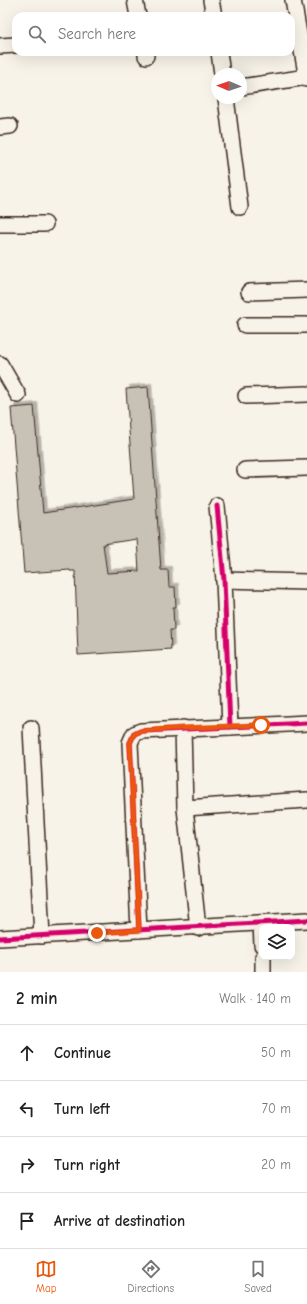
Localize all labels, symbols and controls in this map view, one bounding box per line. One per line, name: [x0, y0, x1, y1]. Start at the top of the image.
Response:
search box: [12, 12, 295, 56]
icon: search: [26, 23, 48, 45]
text: Search here: [58, 25, 136, 43]
north arrow: [211, 68, 247, 104]
route start: [252, 716, 270, 734]
route end: [88, 924, 106, 942]
map controls: [259, 924, 295, 960]
button: layers: [259, 924, 295, 960]
text: 2 min: [16, 989, 57, 1008]
text: Walk · 140 m: [219, 991, 291, 1006]
icon: ahead: [16, 1042, 38, 1064]
text: Continue: [54, 1044, 111, 1062]
text: 50 m: [261, 1045, 291, 1060]
icon: left: [16, 1098, 38, 1120]
text: Turn left: [54, 1100, 110, 1118]
text: 70 m: [262, 1101, 291, 1116]
icon: right: [16, 1154, 38, 1176]
text: Turn right: [54, 1156, 120, 1174]
text: 20 m: [261, 1157, 291, 1172]
icon: arrive: [16, 1210, 38, 1232]
text: Arrive at destination: [54, 1212, 185, 1230]
tab: Map: [35, 1258, 57, 1295]
tab: Directions: [127, 1258, 174, 1295]
tab: Saved: [244, 1258, 272, 1295]

